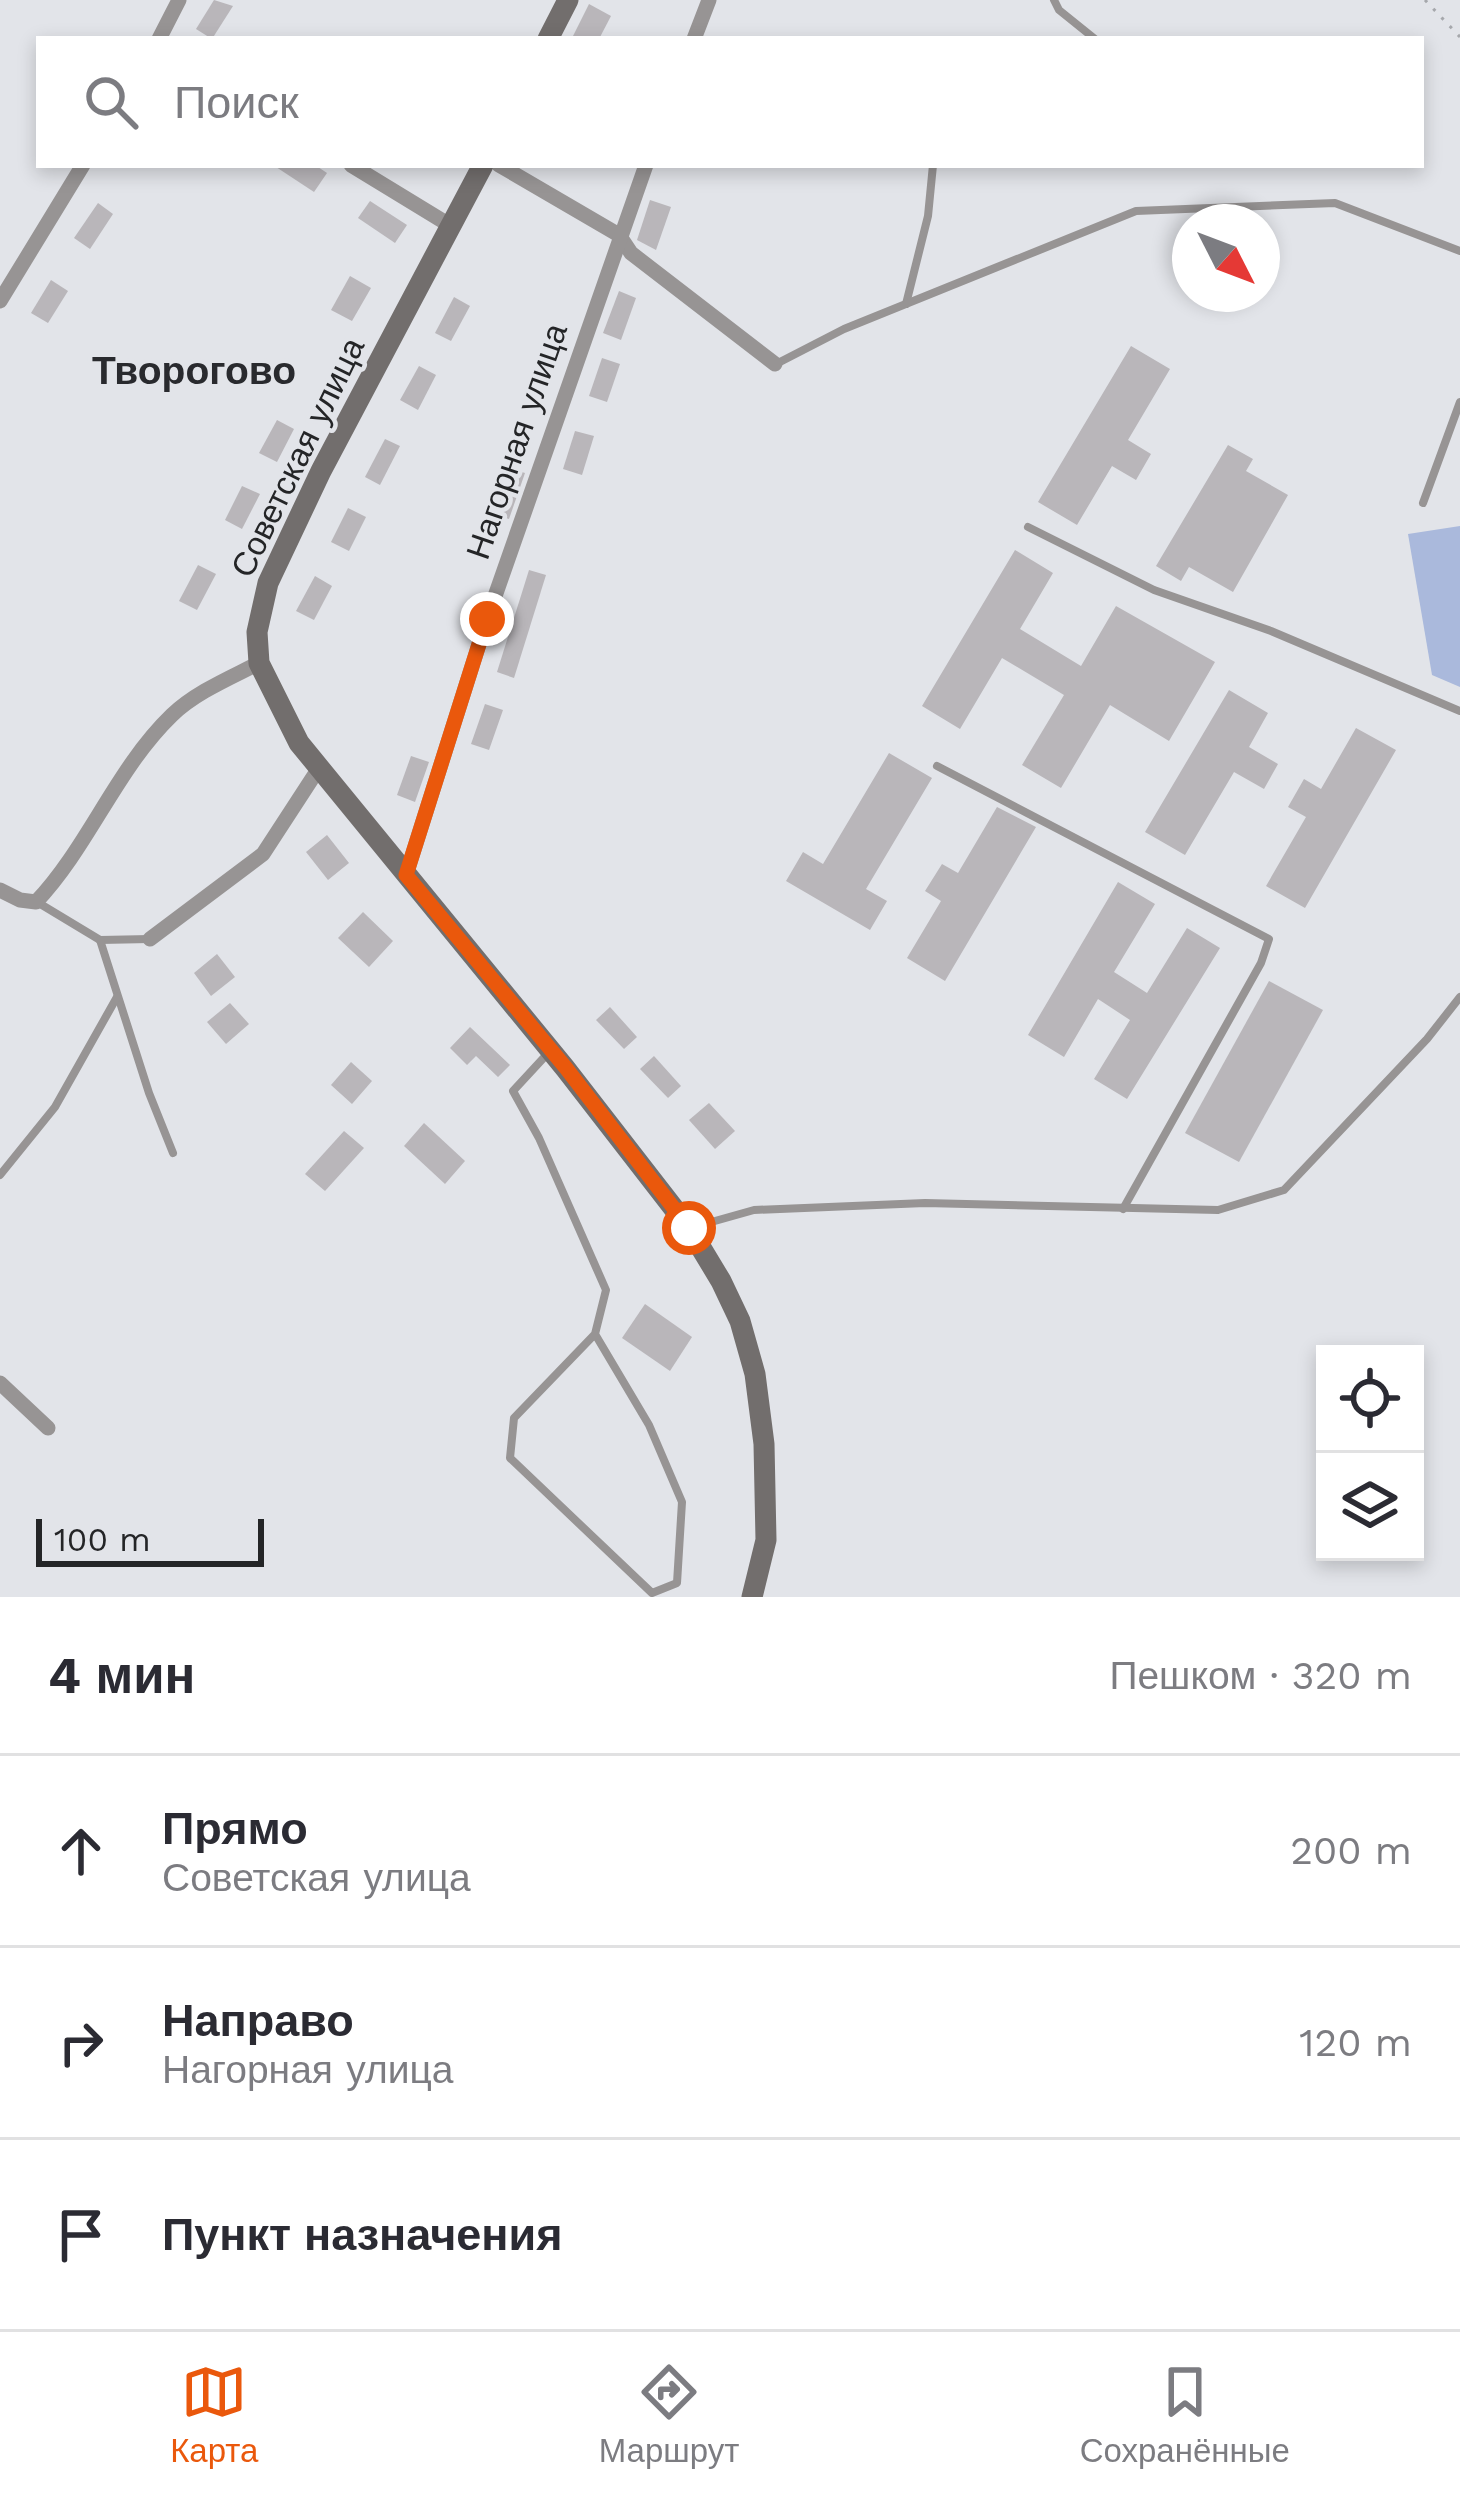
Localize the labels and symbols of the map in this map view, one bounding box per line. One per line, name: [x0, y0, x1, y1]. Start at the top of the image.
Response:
north arrow: [1172, 204, 1280, 312]
street label: Нагорная улица: [458, 318, 575, 564]
street label: Советская улица: [223, 331, 373, 583]
district label: Творогово: [92, 348, 296, 393]
route end: [460, 592, 514, 646]
route start: [662, 1201, 716, 1255]
scale bar: [36, 1513, 264, 1566]

